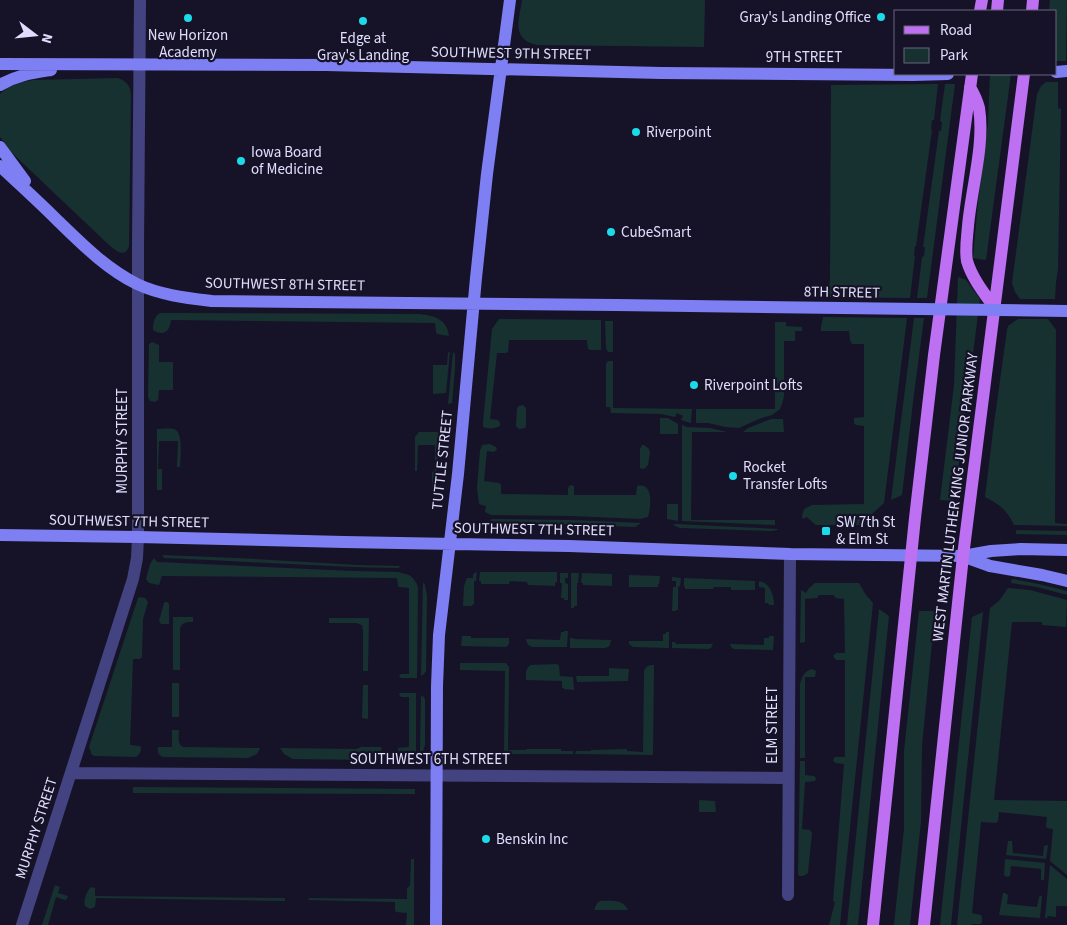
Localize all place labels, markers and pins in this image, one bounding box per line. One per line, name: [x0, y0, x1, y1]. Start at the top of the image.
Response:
place label: Gray's Landing Office: [740, 7, 871, 28]
marker: Gray's Landing Office: [875, 11, 887, 23]
marker: New Horizon Academy: [182, 12, 194, 24]
marker: Edge at Gray's Landing: [357, 15, 369, 27]
place label: New Horizon Academy: [148, 25, 228, 63]
place label: Edge at Gray's Landing: [317, 28, 410, 66]
place label: Riverpoint: [646, 122, 711, 143]
marker: Riverpoint: [630, 126, 642, 138]
place label: Iowa Board of Medicine: [251, 142, 323, 180]
marker: Iowa Board of Medicine: [235, 155, 247, 167]
place label: CubeSmart: [621, 222, 691, 243]
marker: CubeSmart: [605, 226, 617, 238]
place label: Riverpoint Lofts: [704, 375, 803, 396]
marker: Riverpoint Lofts: [688, 379, 700, 391]
place label: Rocket Transfer Lofts: [743, 457, 827, 495]
marker: Rocket Transfer Lofts: [727, 470, 739, 482]
place label: SW 7th St & Elm St: [836, 512, 895, 550]
marker: SW 7th St & Elm St: [820, 525, 832, 537]
place label: Benskin Inc: [496, 829, 568, 850]
marker: Benskin Inc: [480, 833, 492, 845]

